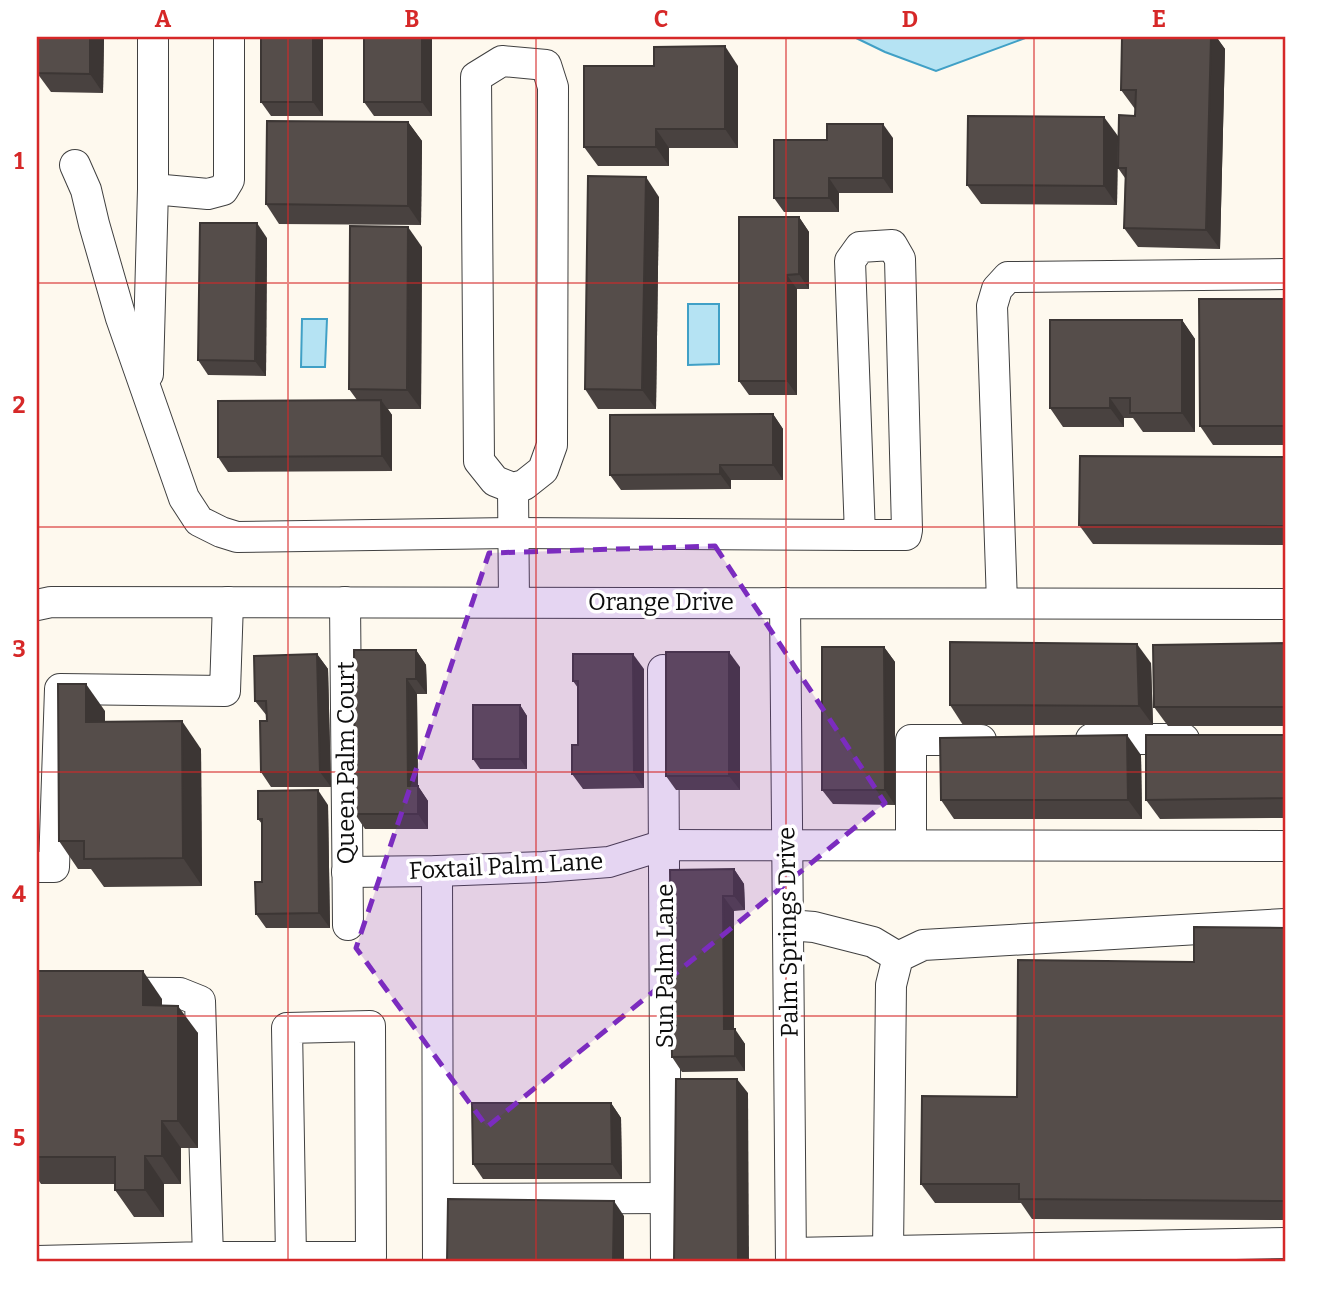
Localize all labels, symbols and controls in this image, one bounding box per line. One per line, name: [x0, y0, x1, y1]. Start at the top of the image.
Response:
text: A: [155, 5, 172, 33]
text: B: [405, 5, 419, 33]
text: C: [654, 5, 668, 33]
text: D: [902, 5, 918, 33]
text: E: [1152, 5, 1166, 33]
text: 1: [14, 147, 24, 175]
text: 2: [13, 391, 26, 419]
street label: Orange Drive: [588, 588, 734, 616]
text: 3: [12, 635, 26, 663]
street label: Queen Palm Court: [332, 661, 360, 865]
street label: Palm Springs Drive: [772, 826, 804, 1038]
street label: Foxtail Palm Lane: [408, 847, 604, 885]
text: 4: [12, 880, 26, 908]
street label: Sun Palm Lane: [651, 884, 679, 1048]
text: 5: [13, 1124, 25, 1152]

